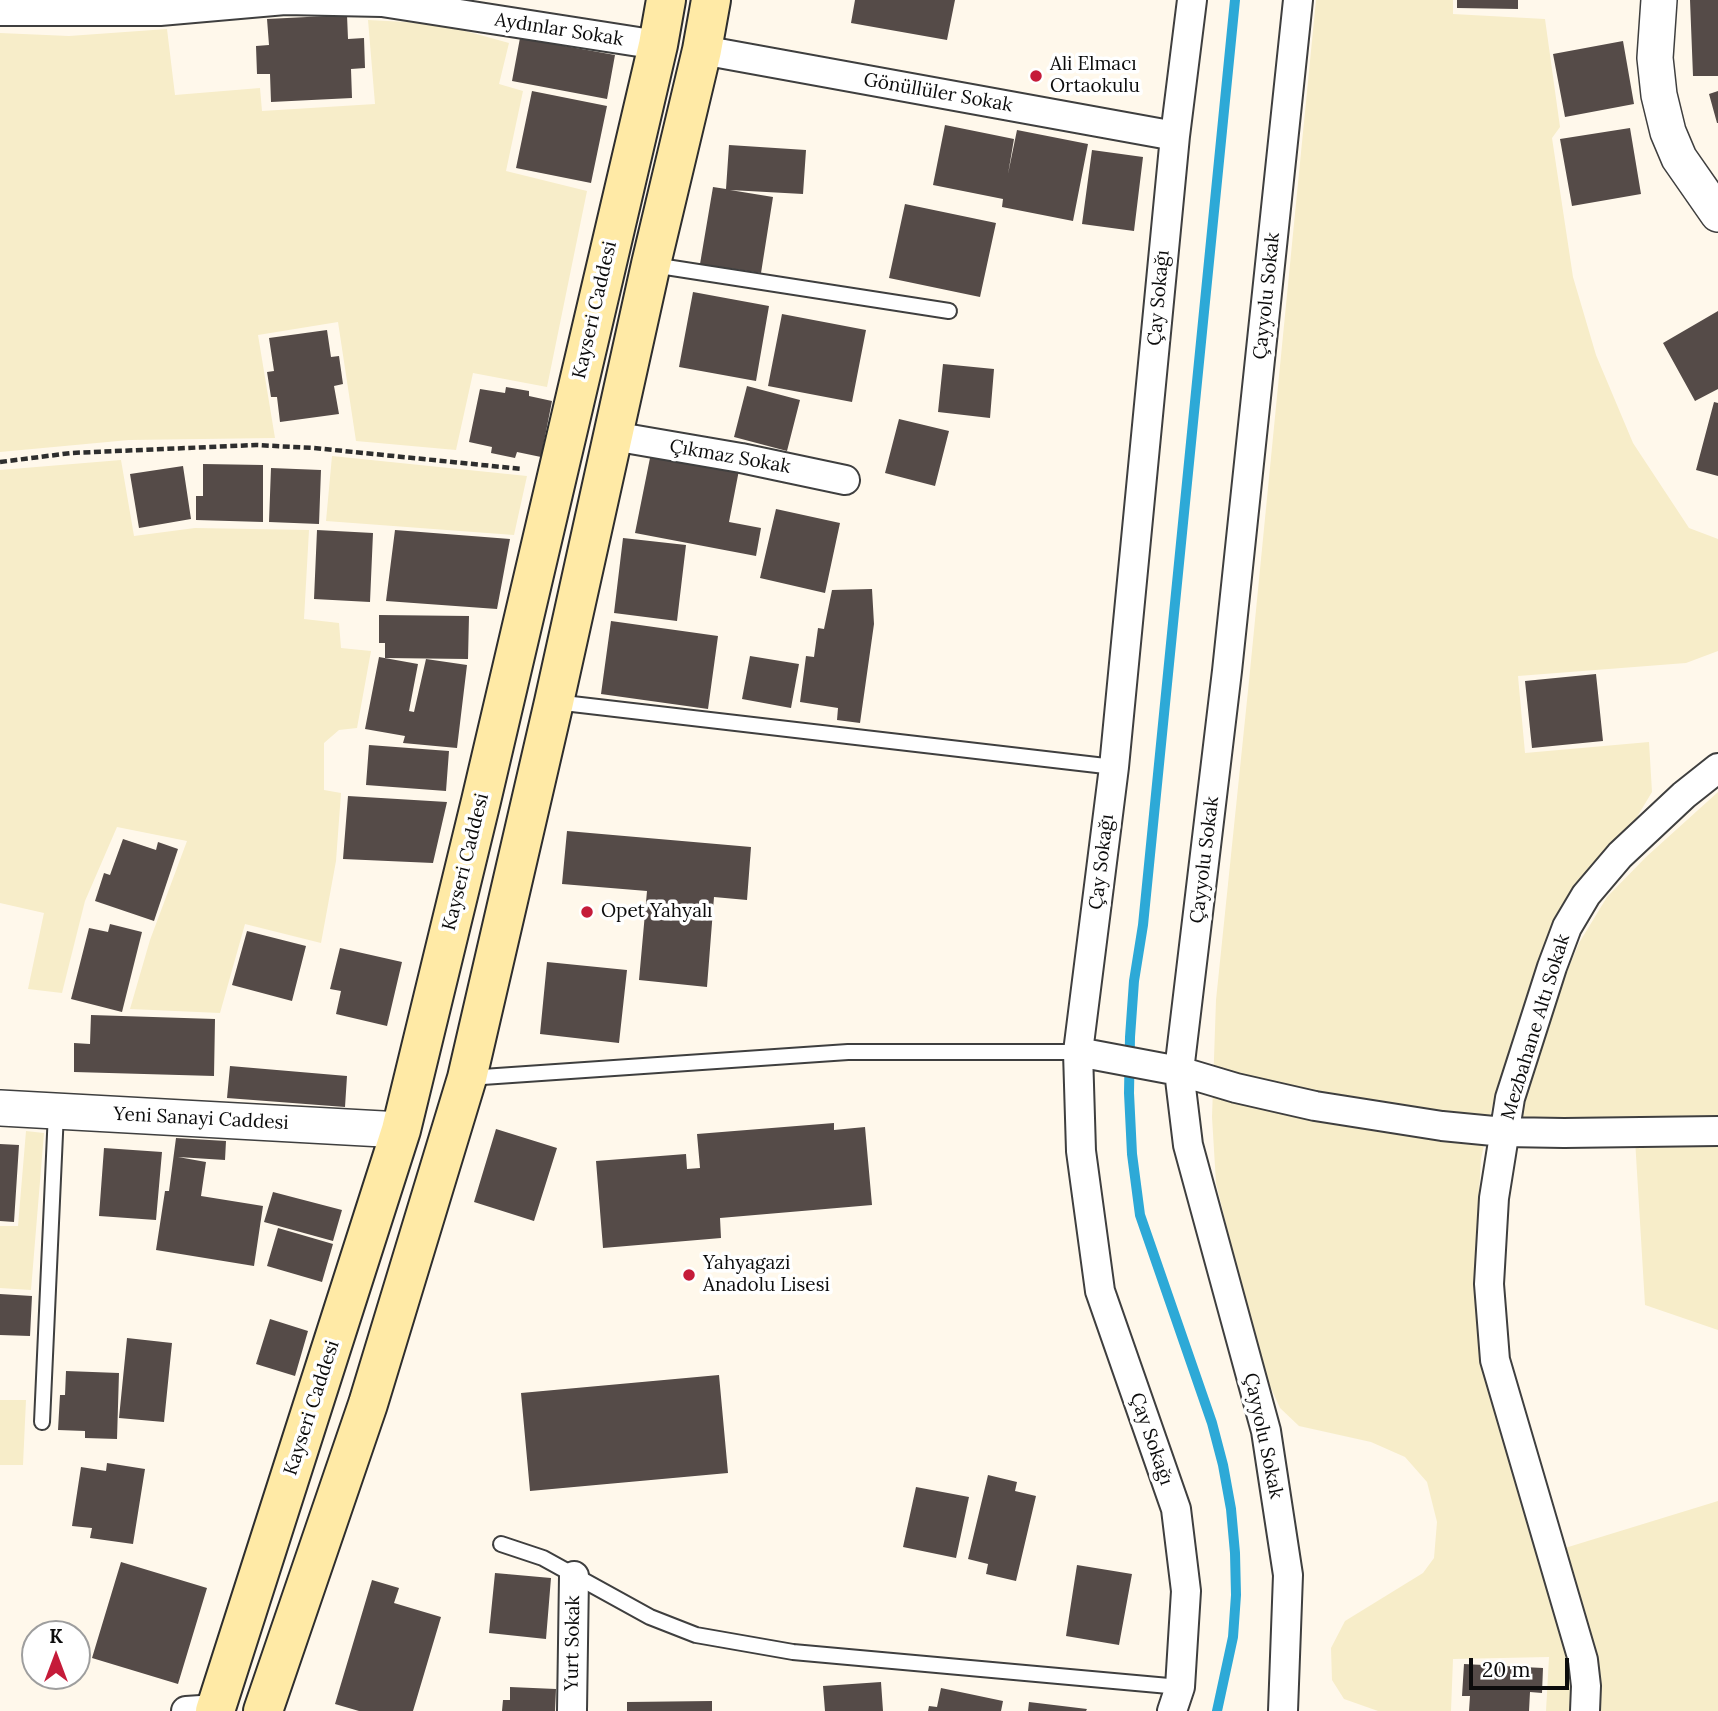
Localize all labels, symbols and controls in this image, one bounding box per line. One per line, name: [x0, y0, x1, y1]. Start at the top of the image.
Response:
street label: Aydınlar Sokak: [493, 9, 625, 51]
place label: Ali Elmacı Ortaokulu: [1050, 54, 1140, 98]
marker: Ali Elmacı Ortaokulu: [1028, 68, 1044, 84]
street label: Gönüllüler Sokak: [862, 69, 1014, 117]
street label: Çayyolu Sokak: [1249, 231, 1285, 361]
street label: Kayseri Caddesi: [568, 239, 622, 381]
street label: Çay Sokağı: [1143, 249, 1175, 347]
street label: Çıkmaz Sokak: [668, 435, 792, 479]
street label: Kayseri Caddesi: [438, 791, 494, 933]
street label: Çayyolu Sokak: [1186, 795, 1224, 925]
street label: Çay Sokağı: [1085, 813, 1119, 911]
place label: Opet Yahyalı: [601, 901, 712, 923]
marker: Opet Yahyalı: [579, 904, 595, 920]
street label: Mezbahane Altı Sokak: [1497, 931, 1575, 1123]
street label: Yeni Sanayi Caddesi: [113, 1103, 289, 1135]
place label: Yahyagazi Anadolu Lisesi: [703, 1253, 830, 1297]
marker: Yahyagazi Anadolu Lisesi: [681, 1267, 697, 1283]
street label: Kayseri Caddesi: [279, 1338, 345, 1478]
street label: Çayyolu Sokak: [1239, 1371, 1287, 1501]
street label: Çay Sokağı: [1125, 1390, 1177, 1488]
street label: Yurt Sokak: [561, 1595, 585, 1691]
north arrow: [21, 1620, 91, 1690]
text: K: [49, 1624, 63, 1648]
scale bar: [1473, 1644, 1573, 1688]
text: 20 m: [1482, 1656, 1531, 1683]

